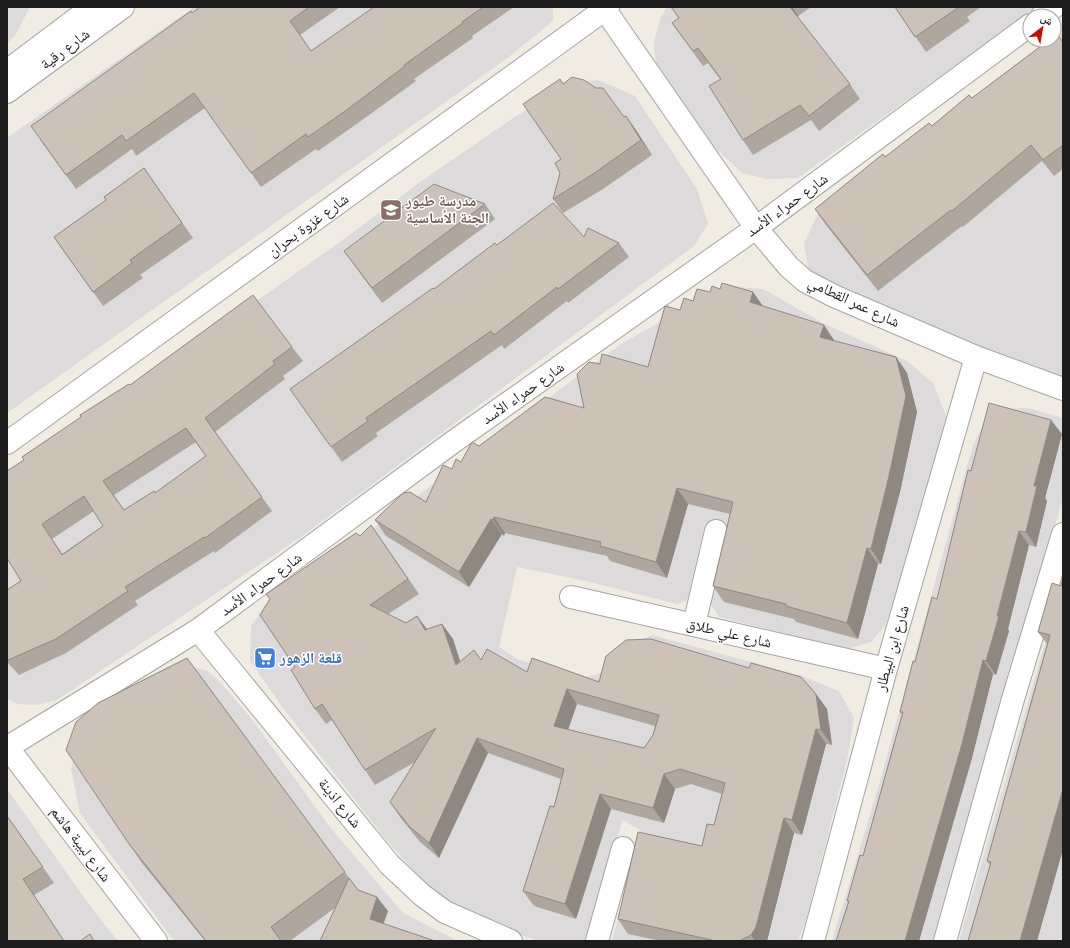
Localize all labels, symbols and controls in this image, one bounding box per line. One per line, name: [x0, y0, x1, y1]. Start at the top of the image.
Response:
north arrow: [1022, 8, 1062, 48]
text: ش: [1038, 10, 1056, 29]
street label: شارع رقية: [36, 24, 94, 74]
street label: شارع حمراء الأسد: [742, 168, 832, 241]
street label: شارع غزوة بحران: [263, 189, 353, 261]
place label: مدرسة طيور الجنة الأساسية: [405, 191, 489, 227]
school or university icon: مدرسة طيور الجنة الأساسية: [378, 197, 404, 223]
street label: شارع عمر القطامي: [804, 272, 903, 334]
street label: شارع حمراء الأسد: [478, 357, 568, 429]
street label: شارع حمراء الأسد: [216, 547, 306, 620]
street label: شارع ابن البيطار: [870, 603, 914, 694]
street label: شارع علي طلاق: [684, 614, 774, 654]
supermarket icon: قلعة الزهور: [252, 645, 278, 671]
place label: قلعة الزهور: [279, 648, 342, 667]
street label: شارع اذينة: [314, 774, 366, 832]
street label: شارع لبيبة هاشم: [46, 802, 116, 886]

